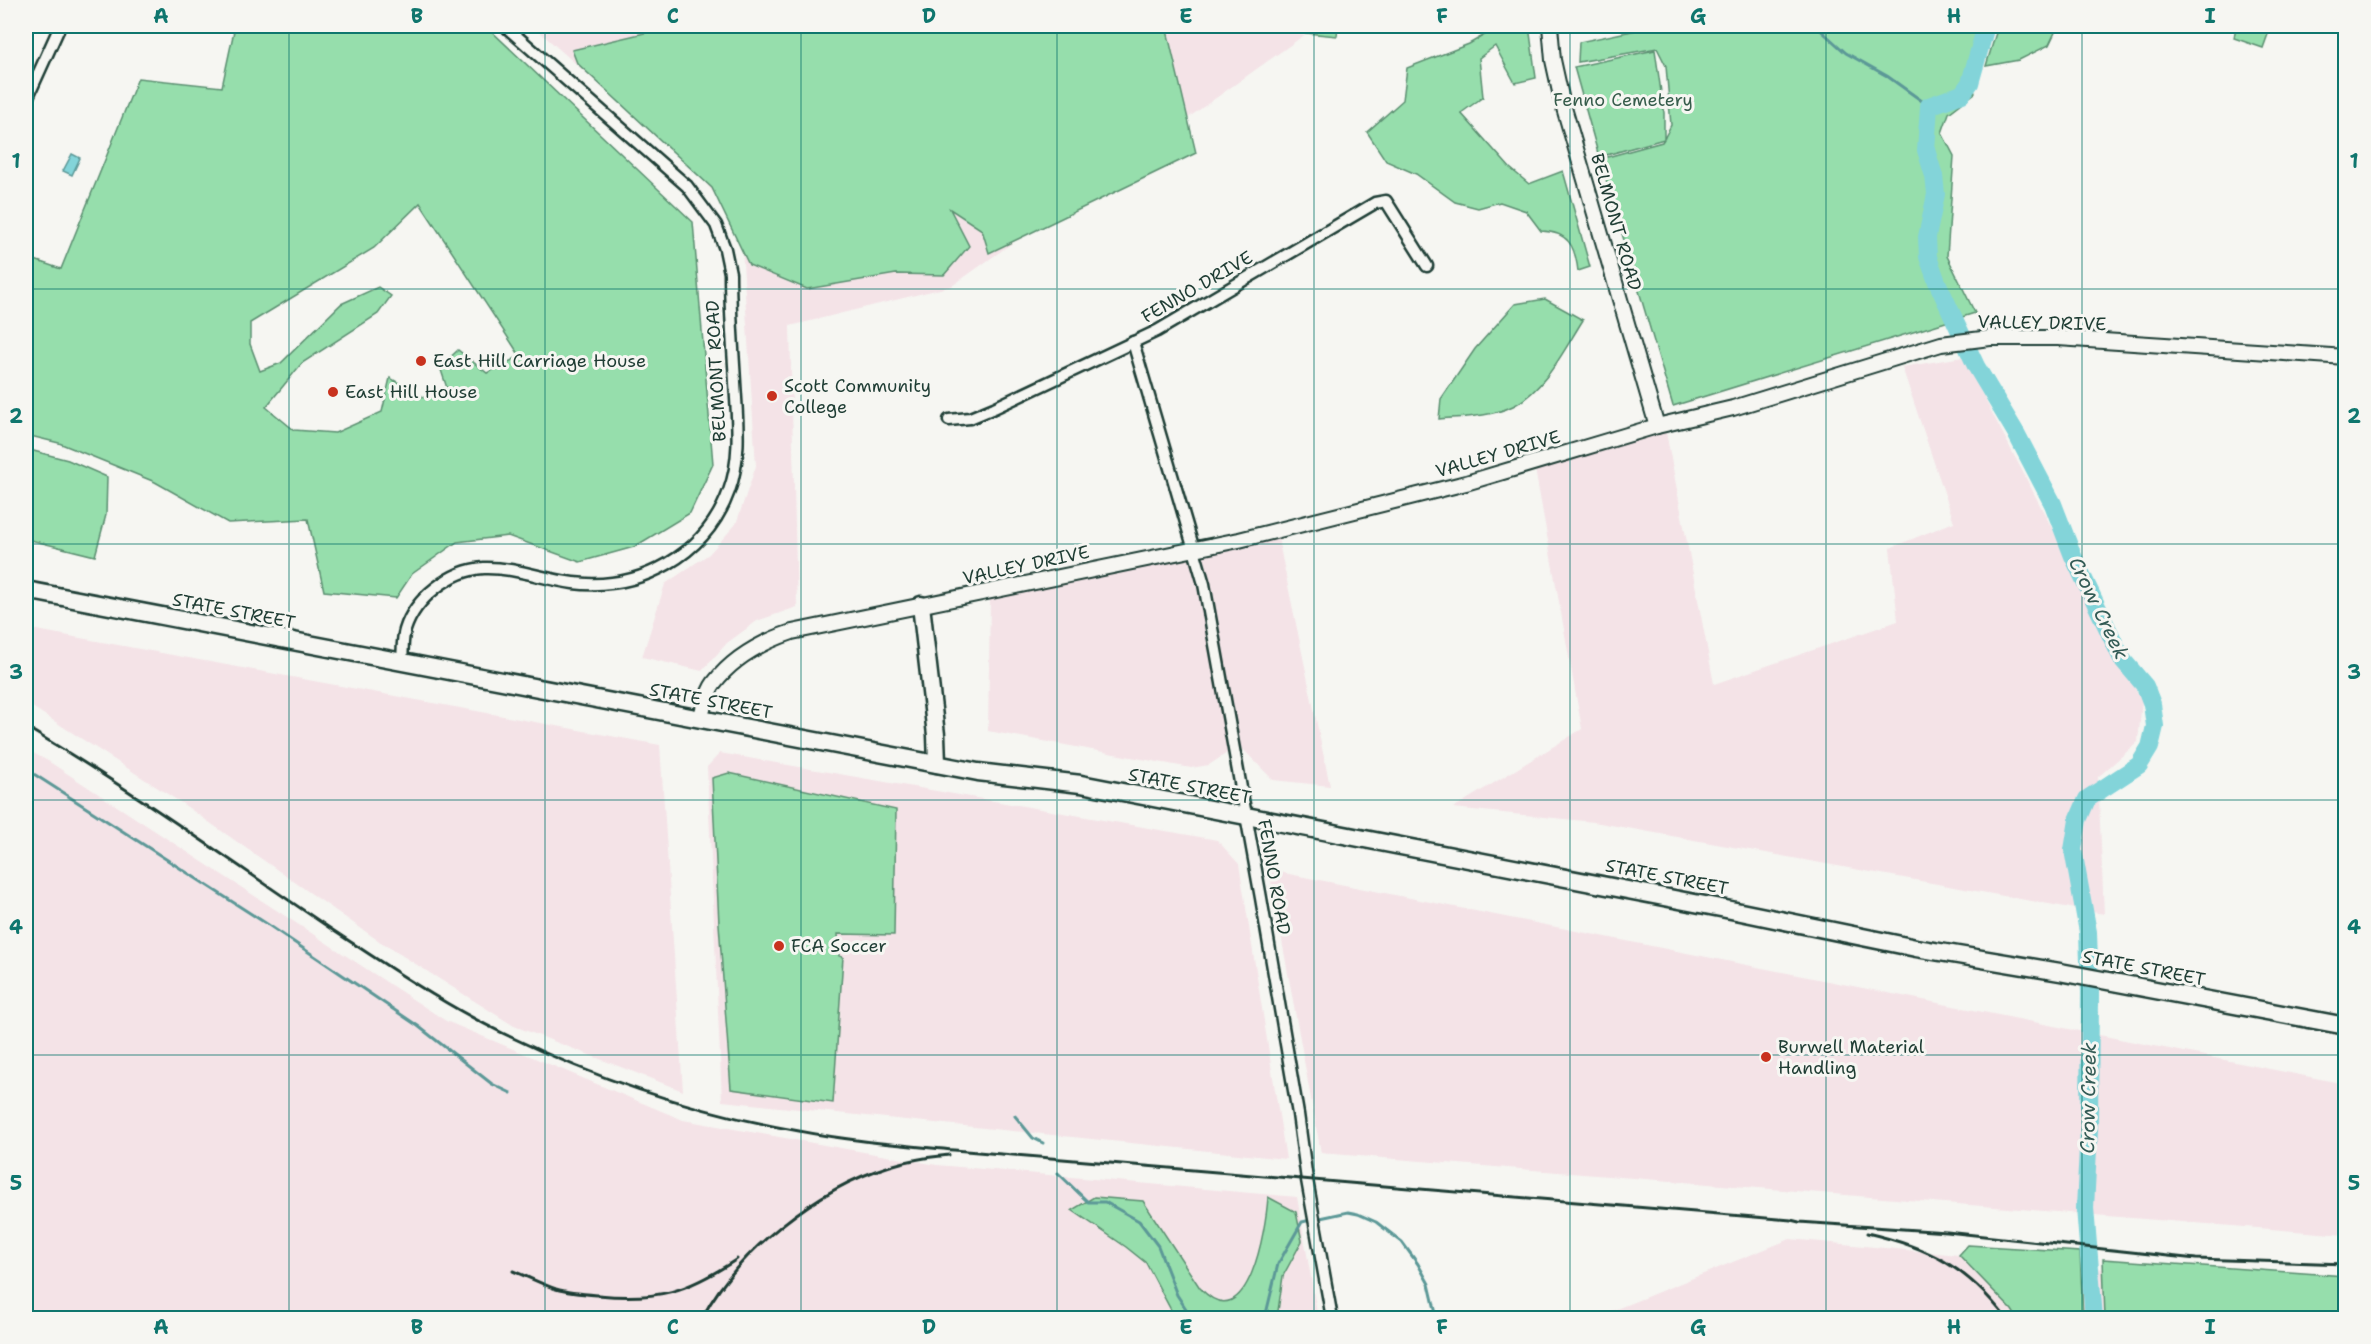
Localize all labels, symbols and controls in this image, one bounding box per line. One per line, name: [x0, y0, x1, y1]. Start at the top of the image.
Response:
text: A: [153, 3, 169, 29]
text: B: [411, 3, 423, 29]
text: C: [667, 3, 679, 29]
text: D: [922, 3, 936, 29]
text: E: [1179, 3, 1193, 29]
text: F: [1436, 3, 1448, 29]
text: G: [1690, 3, 1706, 29]
text: H: [1947, 3, 1961, 29]
text: I: [2204, 3, 2216, 29]
park label: Fenno Cemetery: [1553, 88, 1693, 112]
text: 1: [11, 148, 21, 174]
text: 1: [2349, 148, 2359, 174]
street label: BELMONT ROAD: [1585, 151, 1647, 293]
street label: FENNO DRIVE: [1137, 245, 1257, 329]
street label: BELMONT ROAD: [700, 300, 732, 442]
street label: VALLEY DRIVE: [1977, 310, 2107, 336]
place label: East Hill Carriage House: [433, 349, 646, 373]
marker: East Hill Carriage House: [414, 354, 428, 368]
place label: Scott Community College: [784, 374, 931, 419]
place label: East Hill House: [345, 380, 477, 404]
marker: East Hill House: [326, 385, 340, 399]
marker: Scott Community College: [765, 389, 779, 403]
text: 2: [9, 403, 23, 429]
text: 2: [2347, 403, 2361, 429]
street label: VALLEY DRIVE: [1433, 425, 1563, 483]
street label: VALLEY DRIVE: [960, 540, 1092, 590]
water label: Crow Creek: [2063, 552, 2135, 664]
street label: STATE STREET: [170, 587, 298, 635]
text: 3: [9, 659, 23, 685]
text: 3: [2347, 659, 2361, 685]
street label: STATE STREET: [647, 677, 775, 725]
street label: STATE STREET: [1126, 762, 1254, 810]
street label: FENNO ROAD: [1252, 817, 1296, 937]
street label: STATE STREET: [1603, 853, 1731, 901]
text: 4: [9, 914, 23, 940]
text: 4: [2347, 914, 2361, 940]
place label: FCA Soccer: [791, 934, 887, 958]
marker: FCA Soccer: [772, 939, 786, 953]
street label: STATE STREET: [2080, 944, 2208, 992]
place label: Burwell Material Handling: [1778, 1035, 1925, 1080]
water label: Crow Creek: [2074, 1042, 2102, 1154]
marker: Burwell Material Handling: [1759, 1050, 1773, 1064]
text: 5: [10, 1170, 22, 1196]
text: 5: [2348, 1170, 2360, 1196]
text: A: [153, 1314, 169, 1340]
text: B: [411, 1314, 423, 1340]
text: C: [667, 1314, 679, 1340]
text: D: [922, 1314, 936, 1340]
text: E: [1179, 1314, 1193, 1340]
text: F: [1436, 1314, 1448, 1340]
text: G: [1690, 1314, 1706, 1340]
text: H: [1947, 1314, 1961, 1340]
text: I: [2204, 1314, 2216, 1340]

